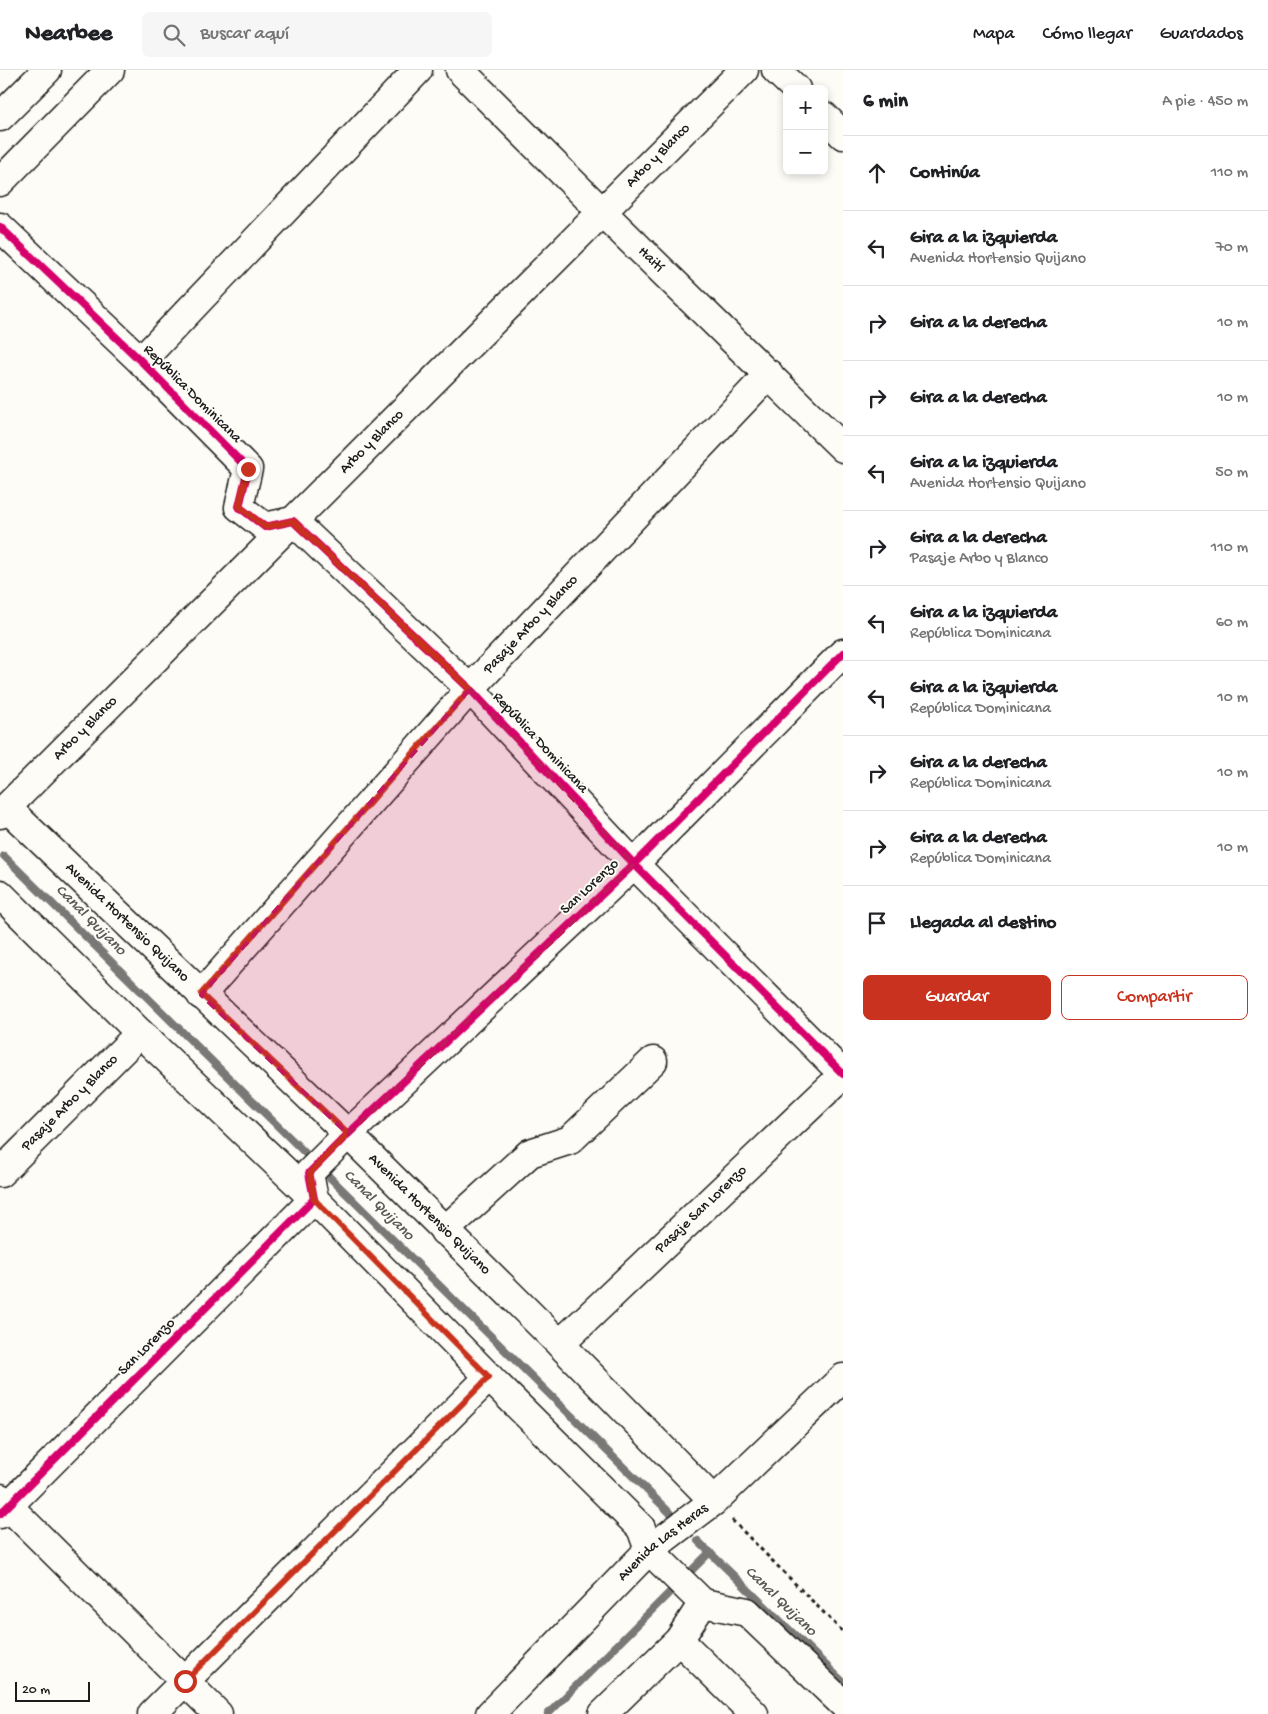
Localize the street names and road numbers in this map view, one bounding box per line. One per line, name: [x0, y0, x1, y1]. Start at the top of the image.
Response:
street label: Arbo y Blanco: [622, 120, 694, 192]
street label: Haití: [634, 243, 668, 277]
street label: República Dominicana: [139, 341, 246, 448]
street label: Arbo y Blanco: [336, 406, 408, 478]
street label: Pasaje Arbo y Blanco: [479, 571, 582, 679]
street label: República Dominicana: [488, 689, 592, 798]
street label: Arbo y Blanco: [50, 692, 122, 764]
street label: San Lorenzo: [557, 855, 623, 919]
street label: Avenida Hortensio Quijano: [61, 859, 193, 986]
street label: Pasaje Arbo y Blanco: [17, 1051, 122, 1156]
street label: Avenida Hortensio Quijano: [364, 1150, 494, 1279]
street label: Pasaje San Lorenzo: [651, 1162, 751, 1258]
street label: San Lorenzo: [115, 1314, 180, 1379]
street label: Avenida Las Heras: [614, 1499, 712, 1586]

